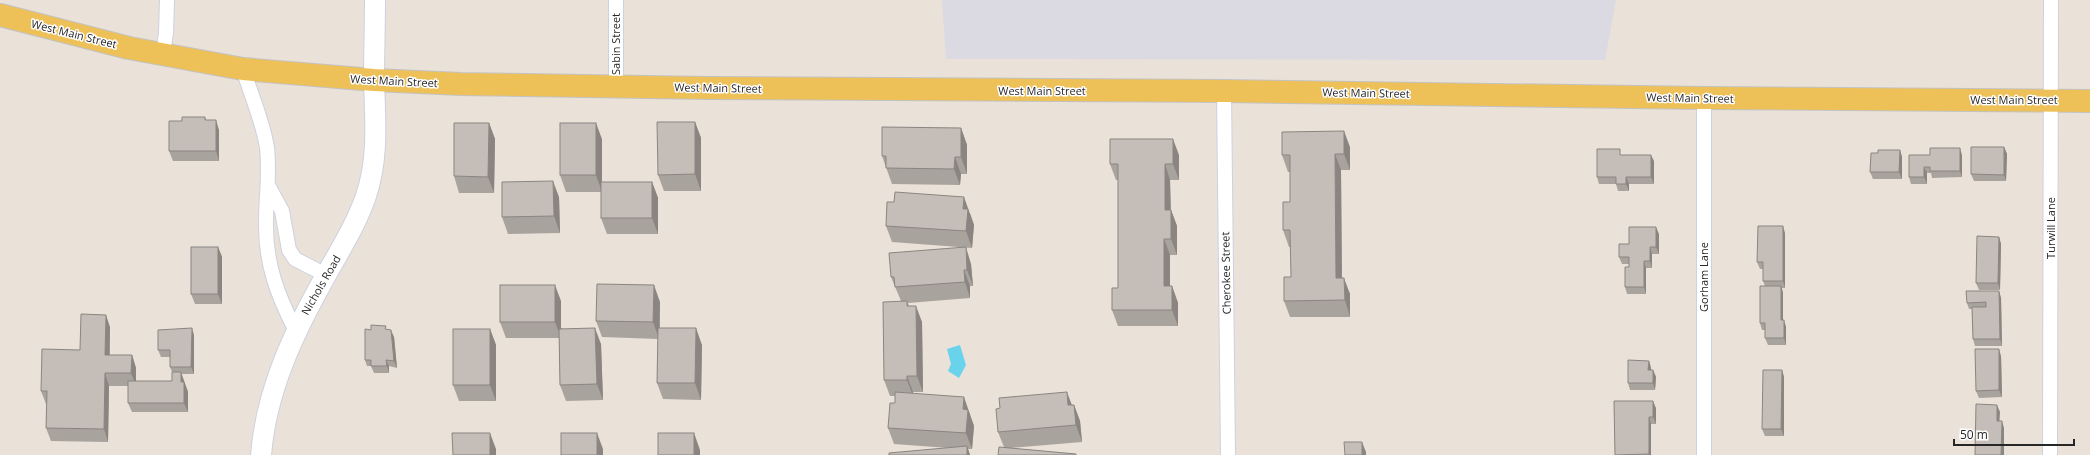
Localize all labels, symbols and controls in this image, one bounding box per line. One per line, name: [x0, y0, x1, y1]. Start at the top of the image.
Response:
street label: Sabin Street: [608, 13, 623, 75]
street label: West Main Street: [30, 16, 118, 51]
street label: West Main Street: [350, 71, 438, 90]
street label: West Main Street: [674, 79, 762, 96]
street label: West Main Street: [998, 83, 1086, 98]
street label: West Main Street: [1322, 84, 1410, 101]
street label: West Main Street: [1646, 89, 1734, 106]
street label: West Main Street: [1970, 92, 2058, 107]
street label: Turwill Lane: [2043, 197, 2058, 259]
street label: Cherokee Street: [1217, 231, 1234, 314]
street label: Gorham Lane: [1696, 242, 1711, 312]
street label: Nichols Road: [297, 252, 344, 317]
scale bar: [1954, 421, 2074, 447]
text: 50 m: [1960, 426, 1988, 443]

